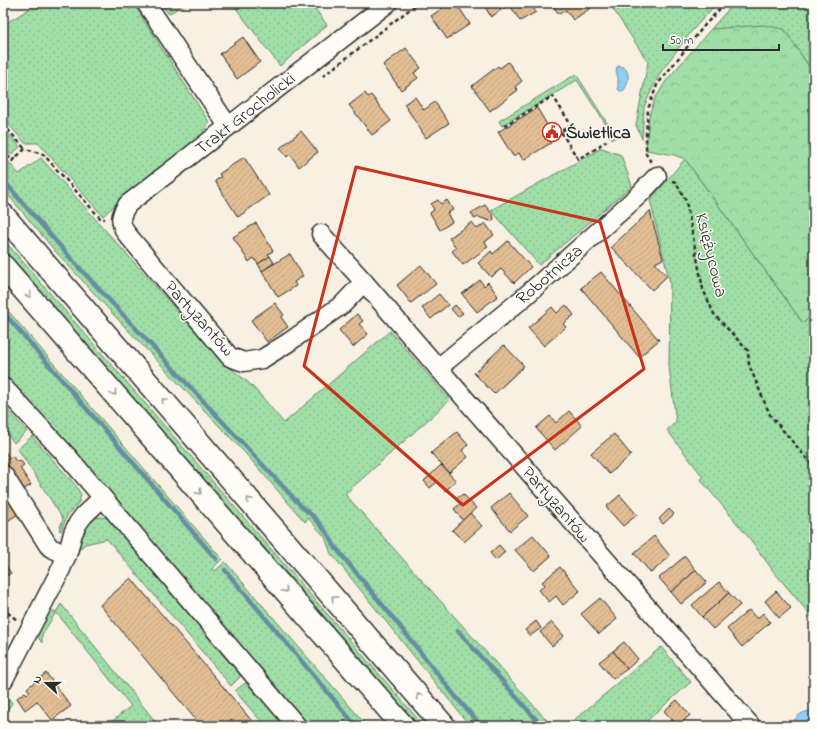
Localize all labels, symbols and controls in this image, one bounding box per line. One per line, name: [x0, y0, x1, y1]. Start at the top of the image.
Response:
scale bar: [663, 26, 779, 52]
text: 50 m: [669, 32, 693, 50]
street label: Trakt Grocholicki: [191, 67, 302, 162]
public building icon: Świetlica: [541, 121, 563, 143]
place label: Świetlica: [566, 121, 631, 147]
street label: Księżycowa: [687, 211, 733, 300]
street label: Robotnicza: [511, 239, 589, 312]
street label: Partyzantów: [157, 276, 240, 363]
one-way arrow: [24, 291, 31, 298]
one-way arrow: [109, 389, 116, 396]
one-way arrow: [161, 398, 168, 406]
street label: Partyzantów: [515, 461, 596, 549]
one-way arrow: [195, 487, 202, 494]
one-way arrow: [246, 497, 253, 504]
one-way arrow: [280, 585, 287, 592]
one-way arrow: [331, 595, 338, 603]
north arrow: [26, 663, 66, 703]
text: N: [29, 673, 46, 686]
one-way arrow: [416, 694, 423, 701]

